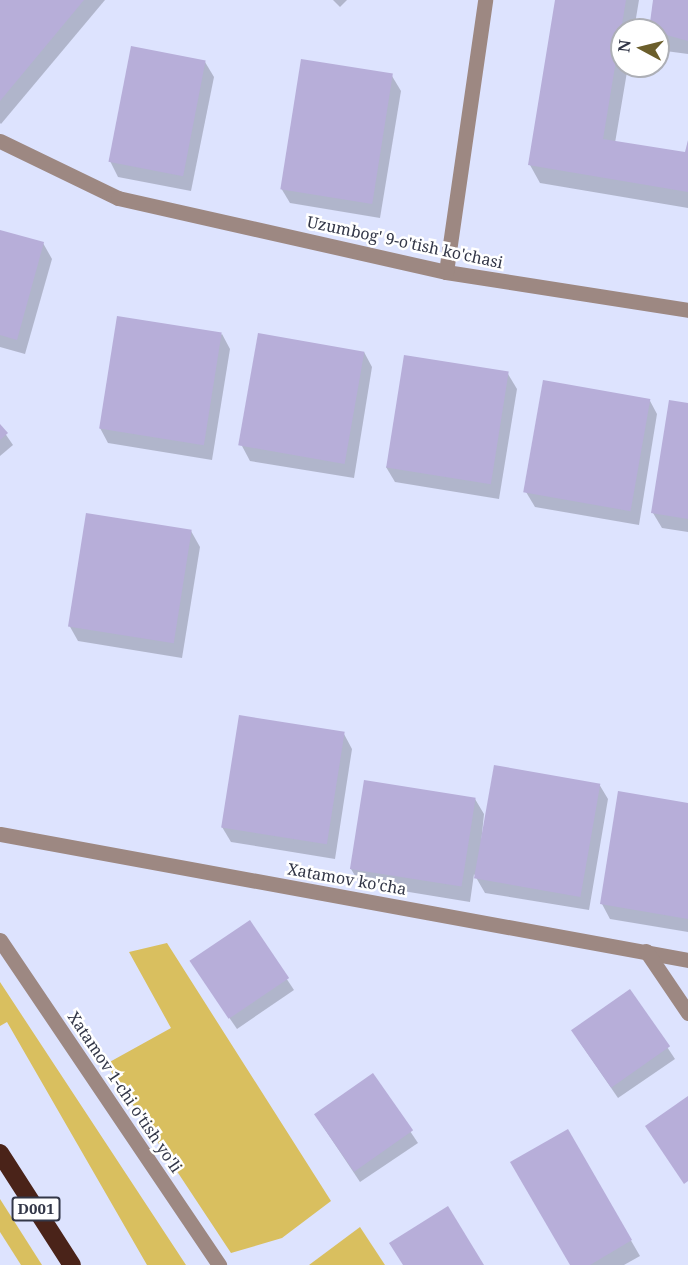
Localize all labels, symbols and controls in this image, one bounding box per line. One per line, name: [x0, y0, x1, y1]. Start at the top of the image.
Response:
north arrow: [610, 18, 670, 78]
text: N: [612, 38, 636, 54]
street label: Uzumbog' 9-o'tish ko'chasi: [305, 212, 505, 272]
street label: Xatamov ko'cha: [286, 859, 408, 899]
street label: Xatamov 1-chi o'tish yo'li: [64, 1008, 186, 1176]
road number: D001: [10, 1197, 62, 1221]

